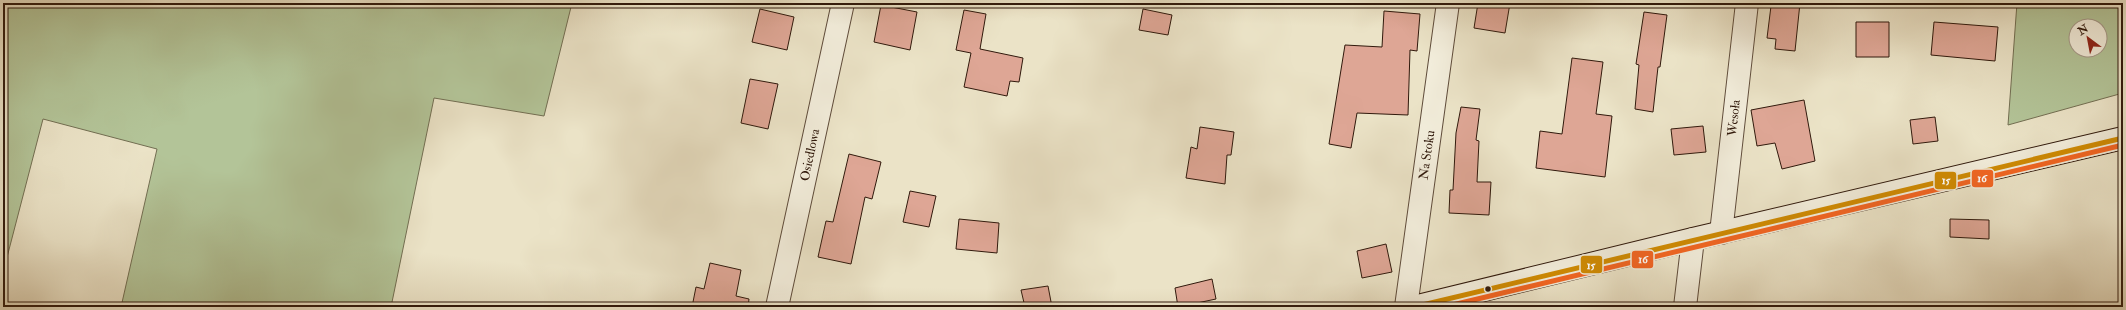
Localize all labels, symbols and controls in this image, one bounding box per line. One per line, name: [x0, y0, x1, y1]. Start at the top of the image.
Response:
north arrow: [2068, 18, 2108, 58]
text: N: [2074, 21, 2092, 39]
street label: Wesoła: [1724, 98, 1744, 138]
street label: Osiedlowa: [797, 127, 823, 183]
street label: Na Stoku: [1416, 129, 1438, 181]
line badge: 16: [1971, 169, 1994, 188]
line badge: 15: [1934, 171, 1957, 190]
text: 16: [1977, 172, 1988, 185]
text: 15: [1942, 174, 1951, 187]
line badge: 16: [1631, 250, 1654, 269]
text: 16: [1638, 253, 1649, 266]
line badge: 15: [1580, 255, 1603, 274]
text: 15: [1587, 259, 1596, 272]
unlabelled marker: [1483, 284, 1493, 294]

